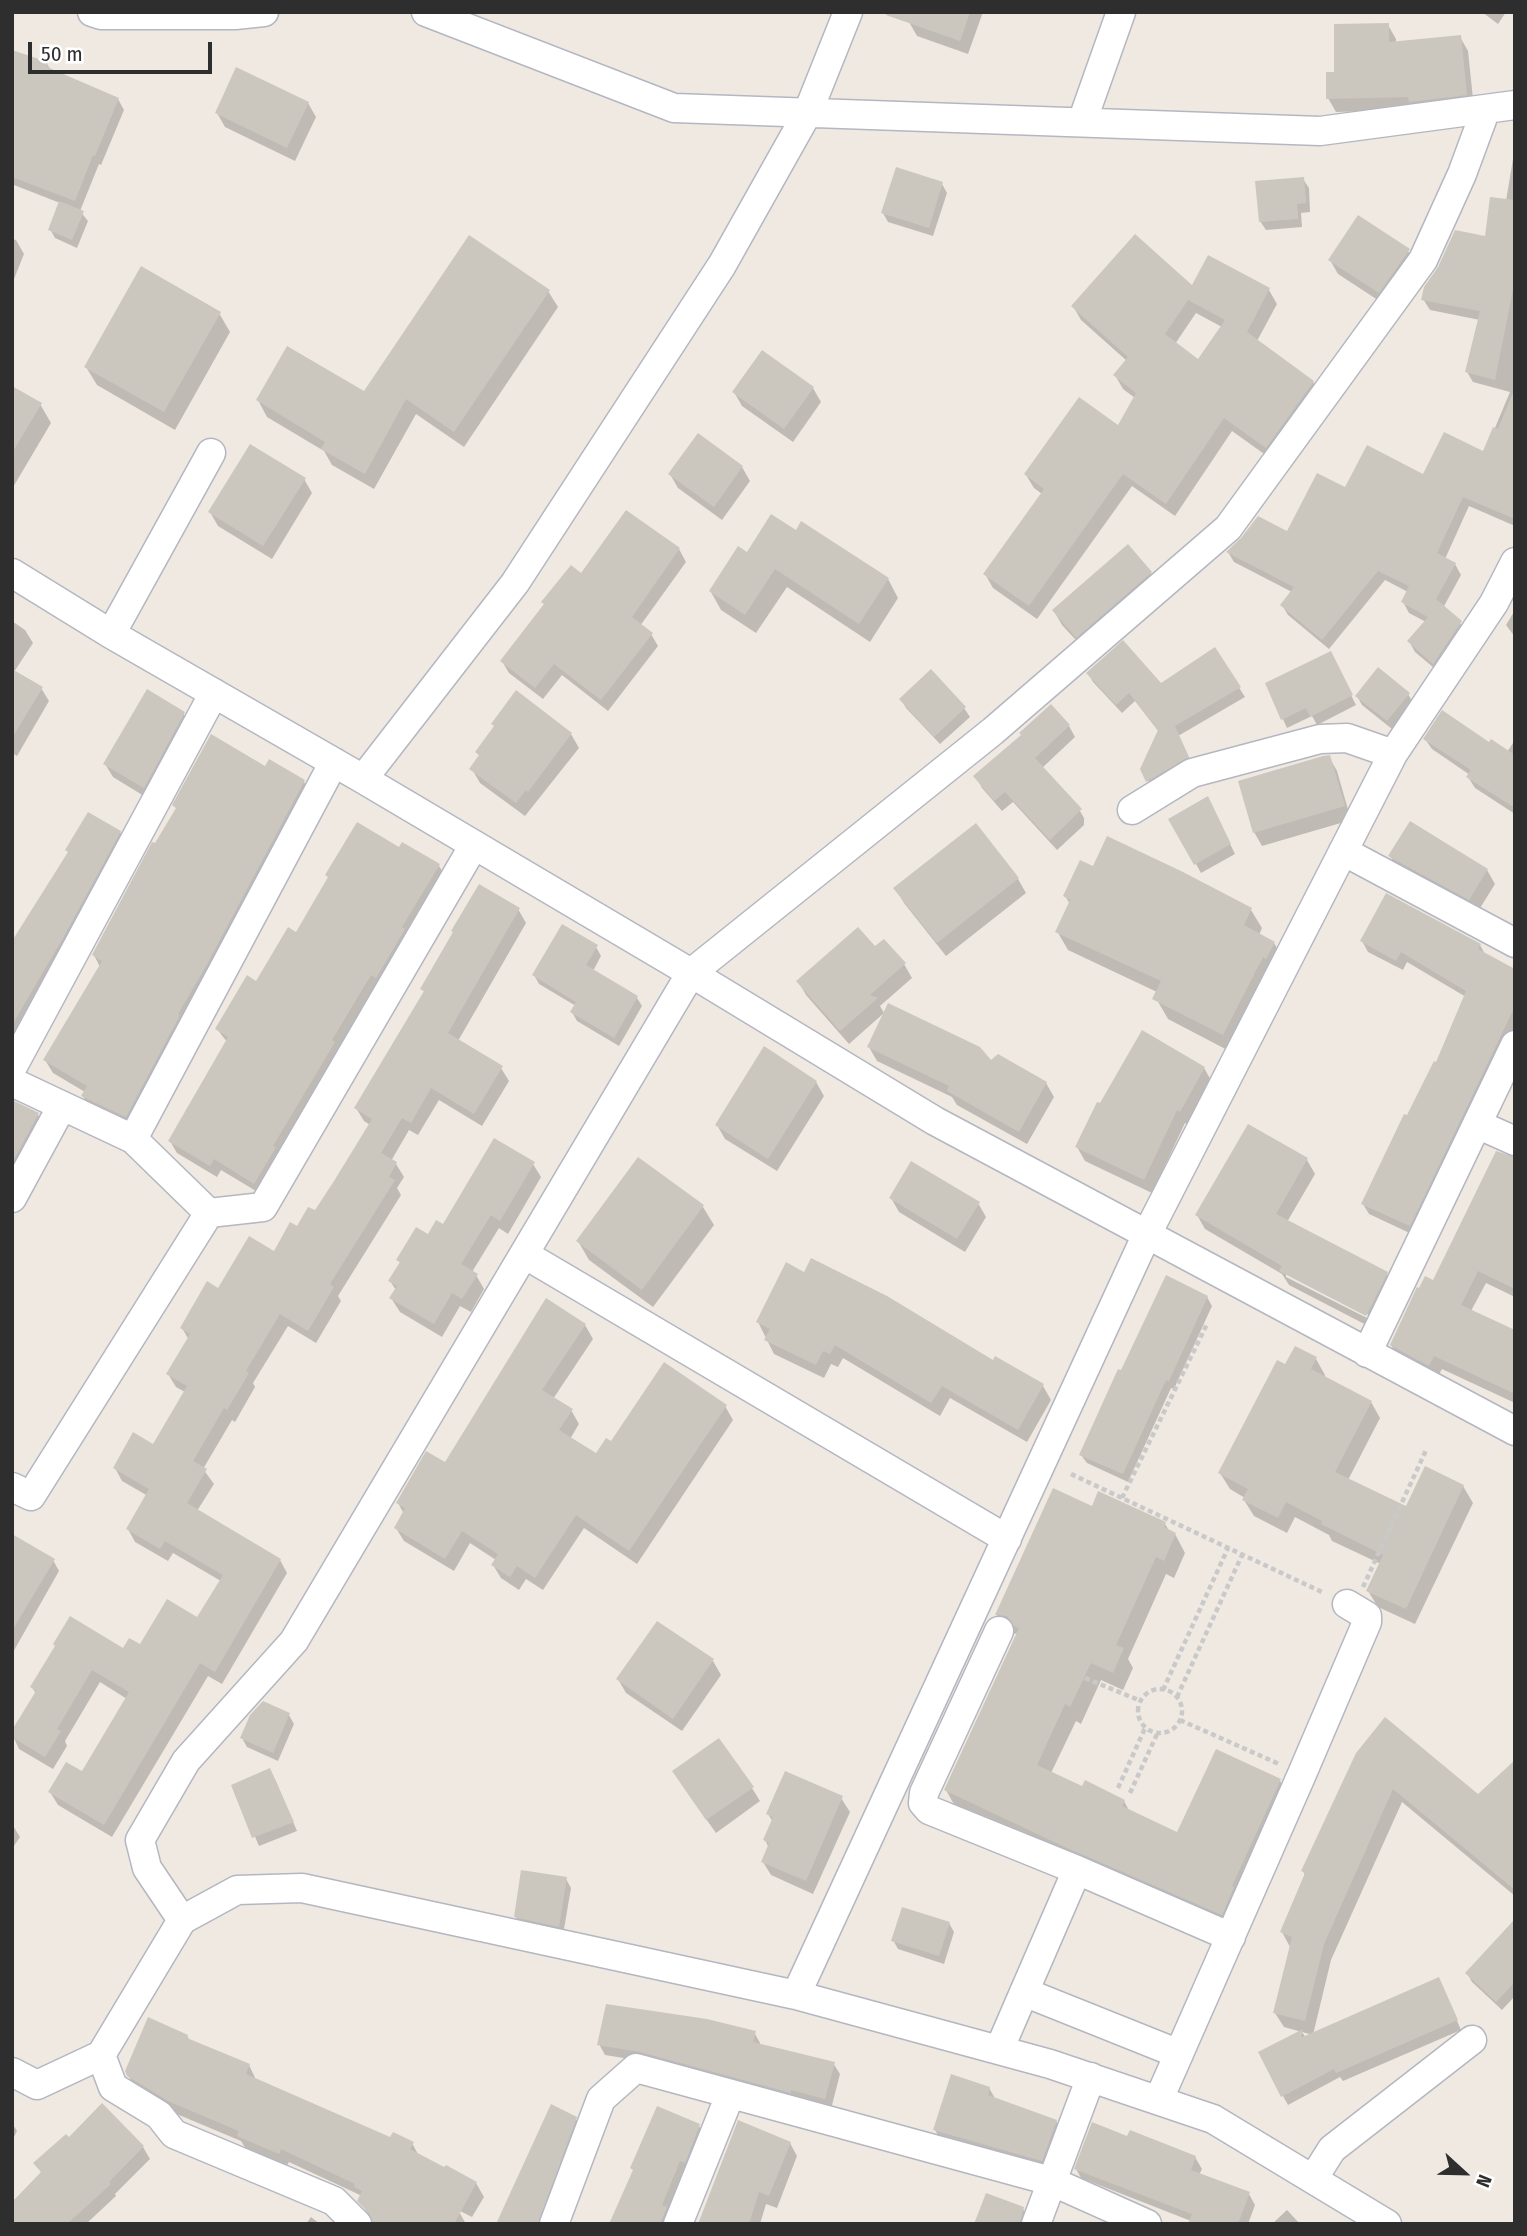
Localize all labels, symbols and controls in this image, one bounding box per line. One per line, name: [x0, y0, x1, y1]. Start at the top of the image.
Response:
scale bar: [32, 28, 215, 72]
text: 50 m: [41, 41, 83, 67]
north arrow: [1429, 2138, 1499, 2208]
text: N: [1471, 2171, 1497, 2191]

